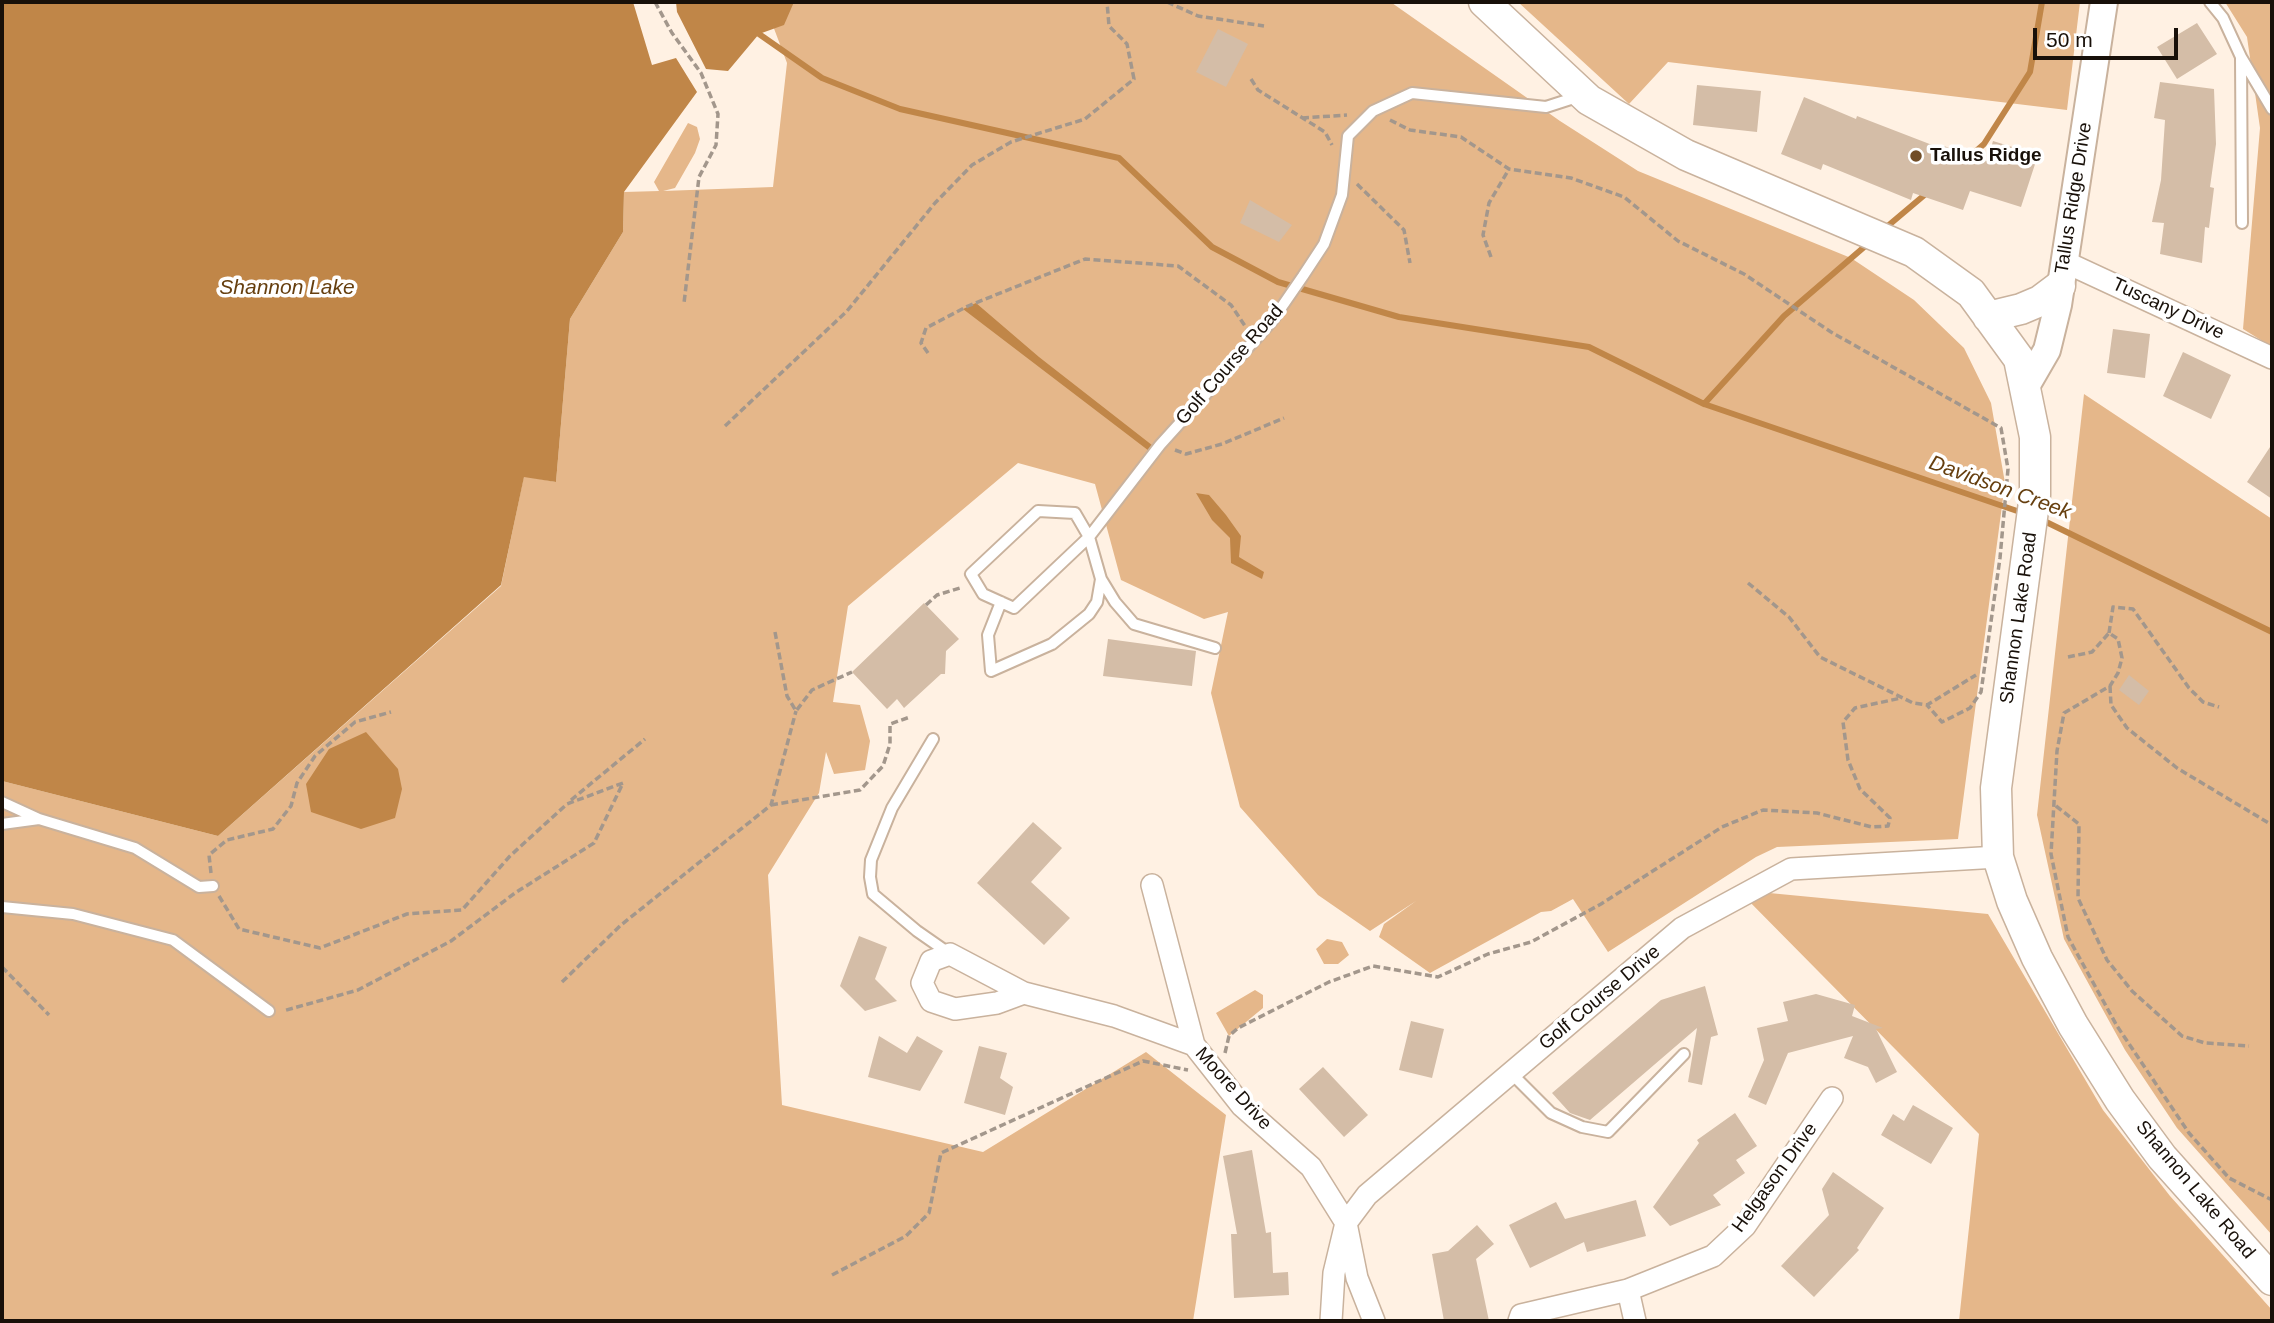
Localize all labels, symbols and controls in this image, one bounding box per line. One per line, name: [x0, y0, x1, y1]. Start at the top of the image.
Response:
scale bar: [2036, 14, 2181, 58]
text: 50 m: [2046, 28, 2093, 51]
street label: Tallus Ridge Drive: [2051, 121, 2097, 275]
place label: Tallus Ridge: [1930, 145, 2042, 167]
marker: Tallus Ridge: [1908, 148, 1924, 164]
street label: Tuscany Drive: [2108, 273, 2228, 345]
water label: Shannon Lake: [219, 275, 355, 301]
street label: Golf Course Road: [1172, 300, 1288, 430]
water label: Davidson Creek: [1925, 451, 2075, 525]
street label: Shannon Lake Road: [1996, 531, 2042, 705]
street label: Golf Course Drive: [1535, 941, 1665, 1055]
street label: Moore Drive: [1190, 1043, 1276, 1135]
street label: Shannon Lake Road: [2131, 1116, 2259, 1264]
street label: Helgason Drive: [1728, 1119, 1822, 1237]

